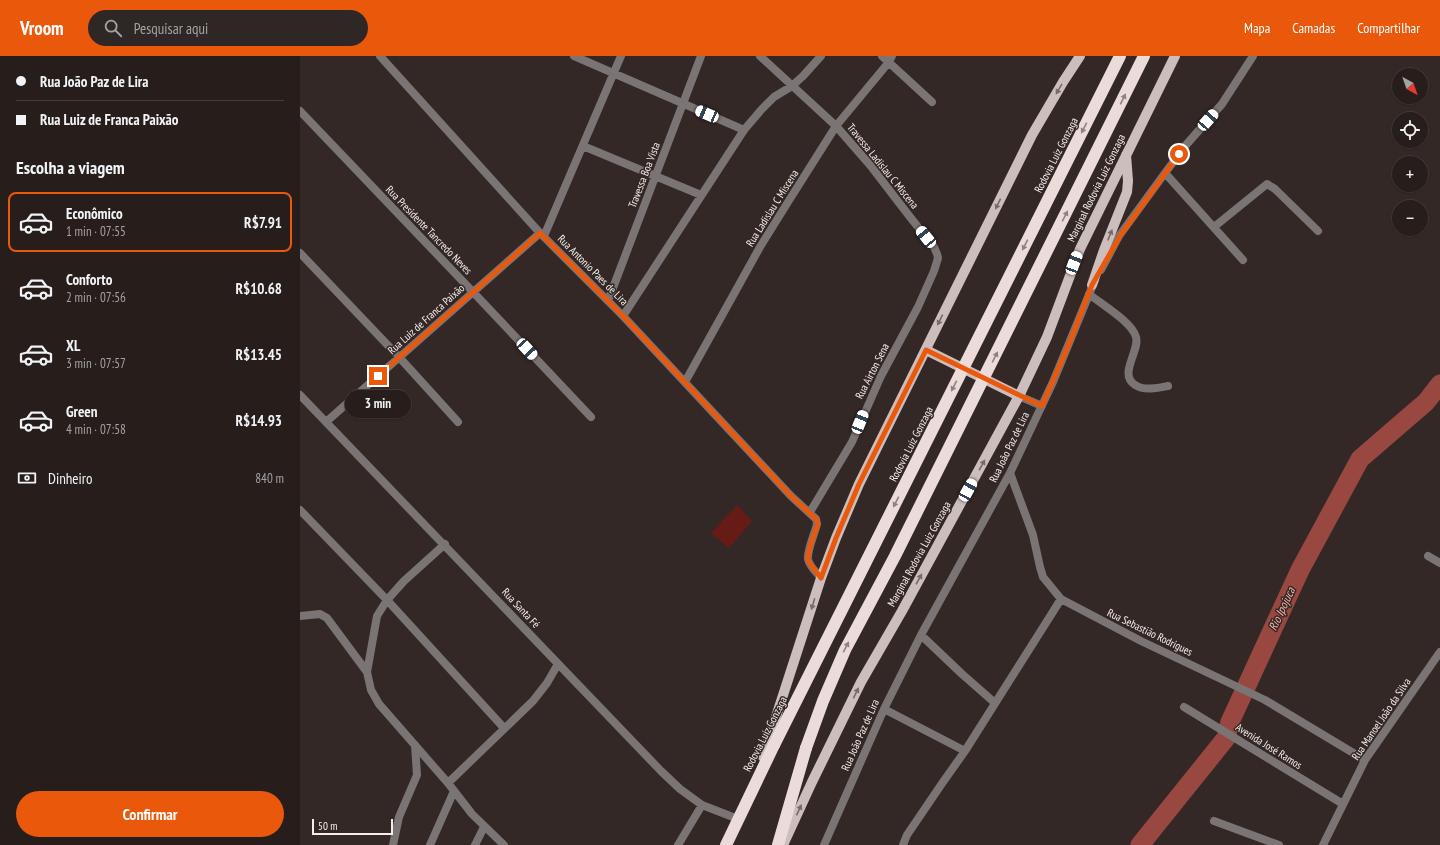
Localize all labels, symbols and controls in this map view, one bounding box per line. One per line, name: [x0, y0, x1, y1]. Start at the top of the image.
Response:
search box: [88, 10, 368, 46]
text: Vroom: [20, 16, 64, 40]
icon: search: [102, 17, 124, 39]
text: Pesquisar aqui: [134, 19, 208, 38]
text: Mapa: [1244, 19, 1270, 37]
text: Camadas: [1292, 19, 1335, 37]
text: Compartilhar: [1357, 19, 1420, 37]
north arrow: [1392, 68, 1428, 104]
map controls: [1392, 68, 1428, 236]
text: Rua João Paz de Lira: [40, 72, 148, 91]
one-way arrow: [1055, 83, 1062, 94]
one-way arrow: [1120, 93, 1126, 105]
car: [694, 104, 720, 124]
car: [1196, 107, 1220, 133]
text: Rua Luiz de Franca Paixão: [40, 110, 178, 129]
button: locate: [1392, 112, 1428, 148]
street label: Rodovia Luiz Gonzaga: [1031, 115, 1081, 195]
street label: Travessa Ladislau C Miscena: [844, 120, 922, 212]
one-way arrow: [1081, 123, 1087, 134]
street label: Marginal Rodovia Luiz Gonzaga: [1064, 132, 1128, 244]
street label: Travessa Boa Vista: [625, 140, 663, 210]
route start: [1170, 145, 1188, 163]
text: Escolha a viagem: [16, 156, 125, 179]
button: +: [1392, 156, 1428, 192]
street label: Rua Ladislau C Miscena: [743, 167, 801, 249]
street label: Rua Presidente Tancredo Neves: [383, 183, 475, 278]
one-way arrow: [995, 198, 1001, 209]
button: −: [1392, 200, 1428, 236]
icon: car: [18, 204, 54, 240]
text: Econômico: [66, 204, 123, 223]
one-way arrow: [1062, 210, 1068, 221]
text: R$7.91: [244, 213, 282, 232]
text: 1 min · 07:55: [66, 223, 126, 240]
car: [914, 224, 938, 250]
one-way arrow: [1107, 228, 1113, 240]
street label: Rua Antonio Paes de Lira: [555, 232, 631, 308]
one-way arrow: [1022, 239, 1029, 250]
car: [1064, 250, 1084, 276]
icon: car: [18, 270, 54, 306]
text: Conforto: [66, 270, 112, 289]
text: R$10.68: [235, 279, 282, 298]
street label: Rua Luiz de Franca Paixão: [385, 281, 468, 357]
text: 2 min · 07:56: [66, 289, 126, 306]
one-way arrow: [937, 314, 944, 326]
icon: car: [18, 336, 54, 372]
text: XL: [66, 336, 80, 355]
car: [514, 336, 540, 362]
street label: Rua Airton Sena: [852, 341, 892, 401]
text: R$13.45: [235, 345, 282, 364]
one-way arrow: [992, 351, 998, 363]
text: 3 min · 07:57: [66, 355, 126, 372]
route end: [369, 367, 387, 385]
one-way arrow: [951, 380, 958, 391]
callout: 3 min: [345, 390, 411, 418]
text: 3 min: [365, 395, 391, 412]
icon: car: [18, 402, 54, 438]
text: Green: [66, 402, 98, 421]
street label: Rodovia Luiz Gonzaga: [886, 404, 936, 484]
car: [850, 409, 870, 435]
street label: Rua João Paz de Lira: [986, 409, 1032, 485]
text: R$14.93: [235, 411, 282, 430]
text: 4 min · 07:58: [66, 421, 126, 438]
one-way arrow: [979, 459, 985, 471]
icon: cash: [16, 467, 38, 489]
text: Dinheiro: [48, 469, 92, 488]
text: 840 m: [255, 470, 284, 487]
car: [957, 477, 979, 503]
one-way arrow: [893, 496, 899, 508]
street label: Marginal Rodovia Luiz Gonzaga: [884, 499, 954, 609]
one-way arrow: [916, 573, 923, 585]
water label: Rio Ipojuca: [1265, 584, 1299, 633]
street label: Rua Santa Fé: [499, 585, 543, 631]
one-way arrow: [810, 599, 816, 611]
street label: Rua Sebastião Rodrigues: [1105, 605, 1195, 659]
one-way arrow: [843, 641, 850, 653]
street label: Rua Manoel João da Silva: [1348, 675, 1414, 763]
one-way arrow: [853, 687, 859, 698]
street label: Rodovia Luiz Gonzaga: [740, 694, 790, 774]
street label: Rua João Paz de Lira: [838, 697, 882, 773]
street label: Avenida José Ramos: [1233, 720, 1305, 772]
button: Confirmar: [16, 791, 284, 837]
one-way arrow: [797, 803, 803, 815]
scale bar: [312, 817, 393, 836]
text: 50 m: [318, 819, 337, 833]

